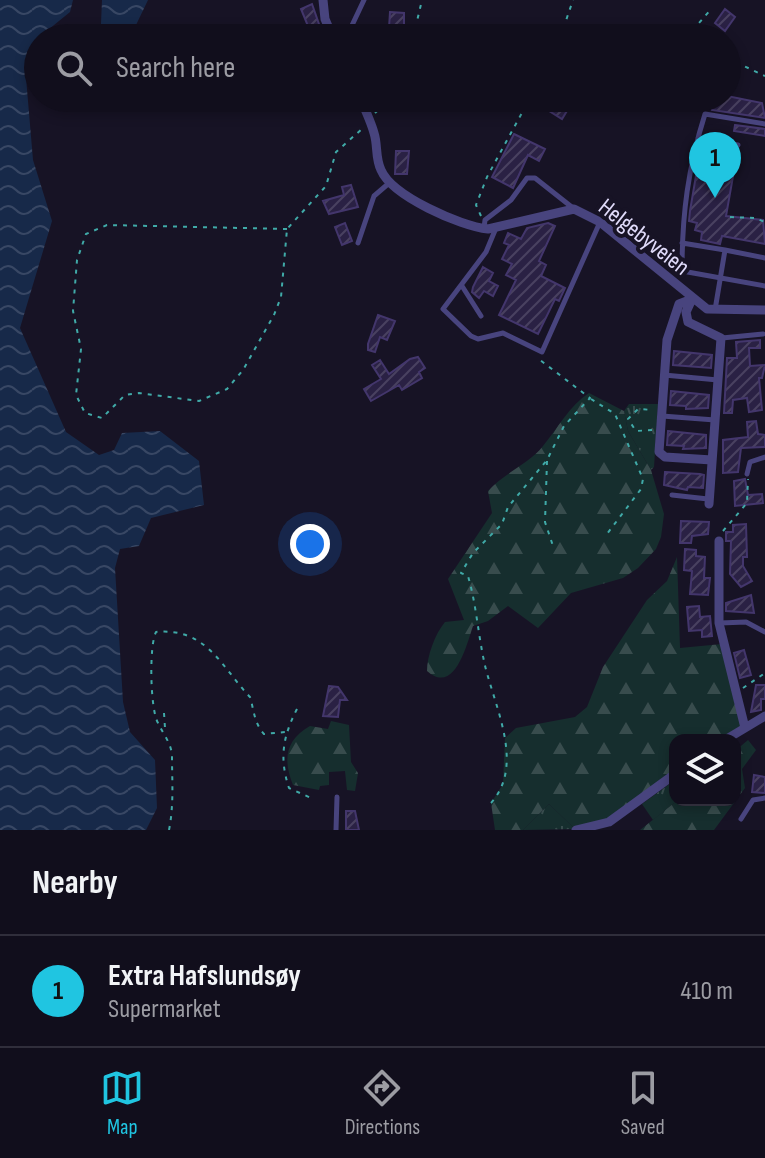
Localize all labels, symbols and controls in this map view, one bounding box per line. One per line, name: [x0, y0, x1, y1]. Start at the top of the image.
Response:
search box: [24, 24, 741, 112]
icon: search: [52, 46, 96, 90]
text: Search here: [116, 50, 235, 86]
pin: 1: [689, 132, 741, 198]
street label: Helgebyveien: [593, 192, 695, 282]
your location: [290, 524, 330, 564]
map controls: [669, 734, 741, 806]
button: layers: [669, 734, 741, 806]
text: Nearby: [32, 862, 118, 903]
text: Extra Hafslundsøy: [108, 958, 301, 994]
text: 1: [53, 976, 63, 1007]
text: 410 m: [681, 976, 733, 1007]
text: Supermarket: [108, 994, 221, 1025]
tab: Map: [100, 1066, 144, 1141]
tab: Directions: [345, 1066, 420, 1141]
tab: Saved: [621, 1066, 665, 1141]

